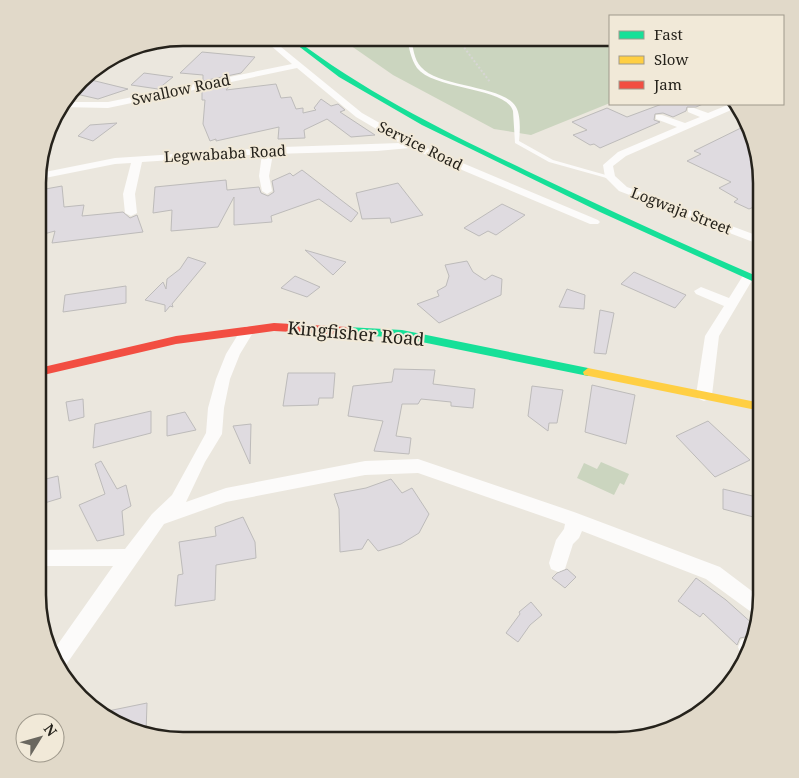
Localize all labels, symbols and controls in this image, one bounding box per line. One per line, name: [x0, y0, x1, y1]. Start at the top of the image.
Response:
legend: [609, 15, 784, 105]
text: Fast: [654, 24, 683, 44]
text: Slow: [654, 49, 688, 69]
street label: Swallow Road: [130, 69, 232, 109]
text: Jam: [653, 74, 682, 94]
street label: Service Road: [375, 116, 466, 174]
street label: Legwababa Road: [163, 140, 286, 166]
street label: Logwaja Street: [628, 182, 734, 238]
street label: Kingfisher Road: [287, 315, 426, 351]
north arrow: [15, 713, 65, 763]
text: N: [40, 720, 62, 740]

